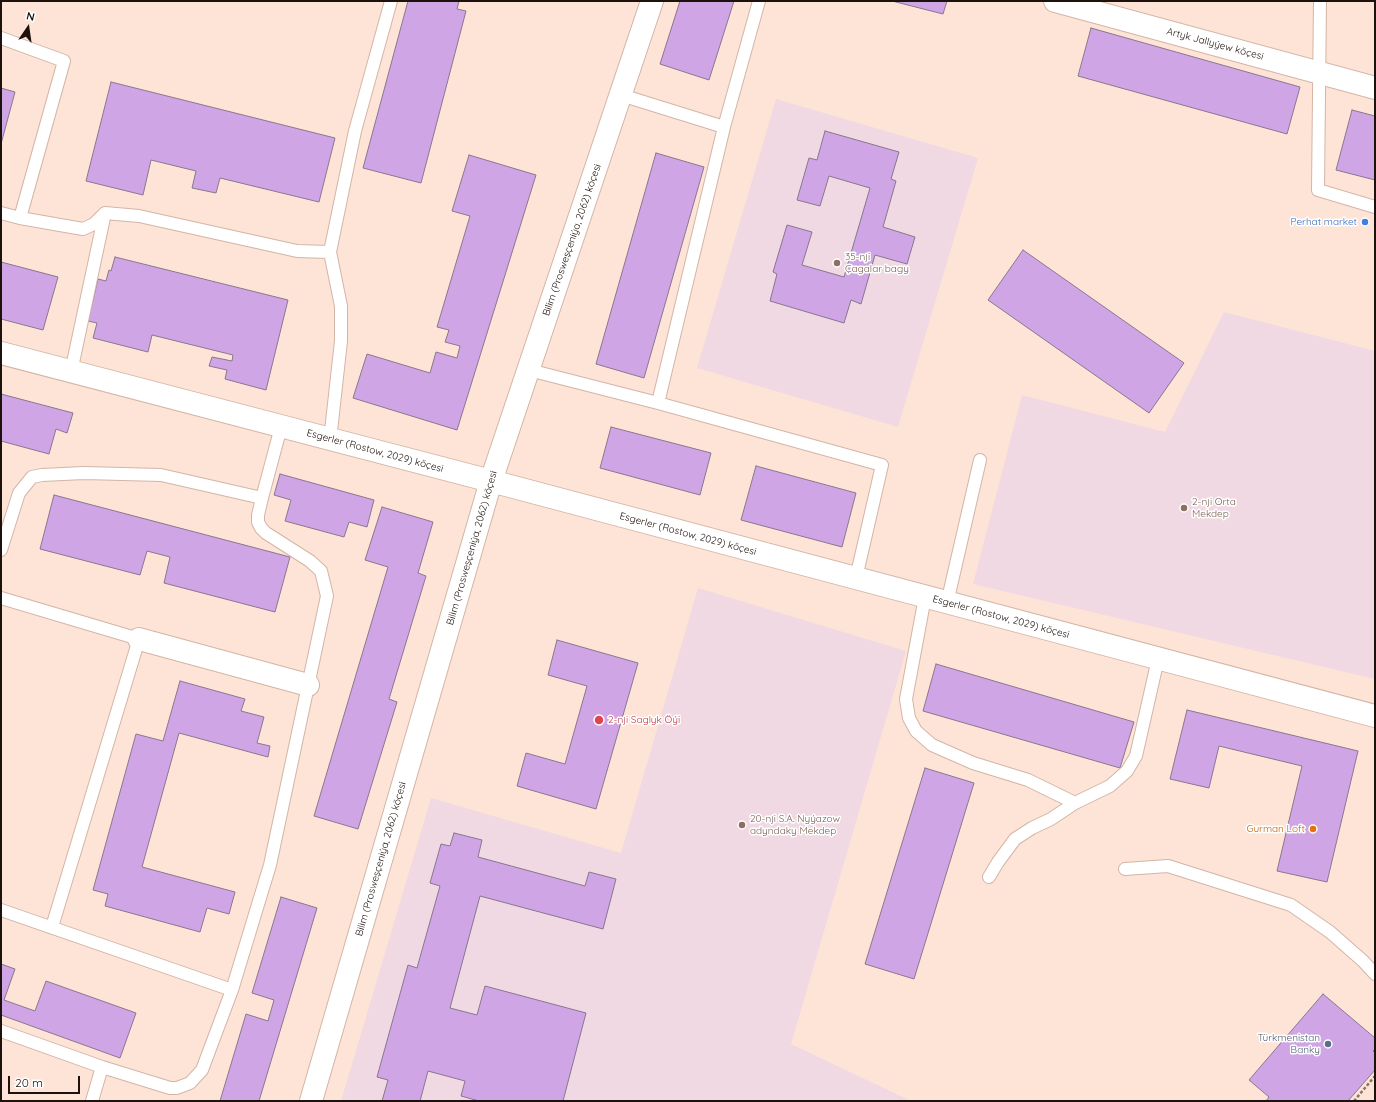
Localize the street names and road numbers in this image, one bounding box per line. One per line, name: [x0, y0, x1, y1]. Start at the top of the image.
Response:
street label: Artyk Jallyýew köçesi: [1165, 25, 1265, 63]
street label: Bilim (Prosweşçeniýa, 2062) köçesi: [540, 162, 604, 318]
street label: Esgerler (Rostow, 2029) köçesi: [305, 427, 445, 475]
street label: Bilim (Prosweşçeniýa, 2062) köçesi: [444, 469, 500, 627]
street label: Esgerler (Rostow, 2029) köçesi: [618, 510, 758, 558]
street label: Esgerler (Rostow, 2029) köçesi: [931, 593, 1071, 641]
street label: Bilim (Prosweşçeniýa, 2062) köçesi: [353, 780, 409, 938]

